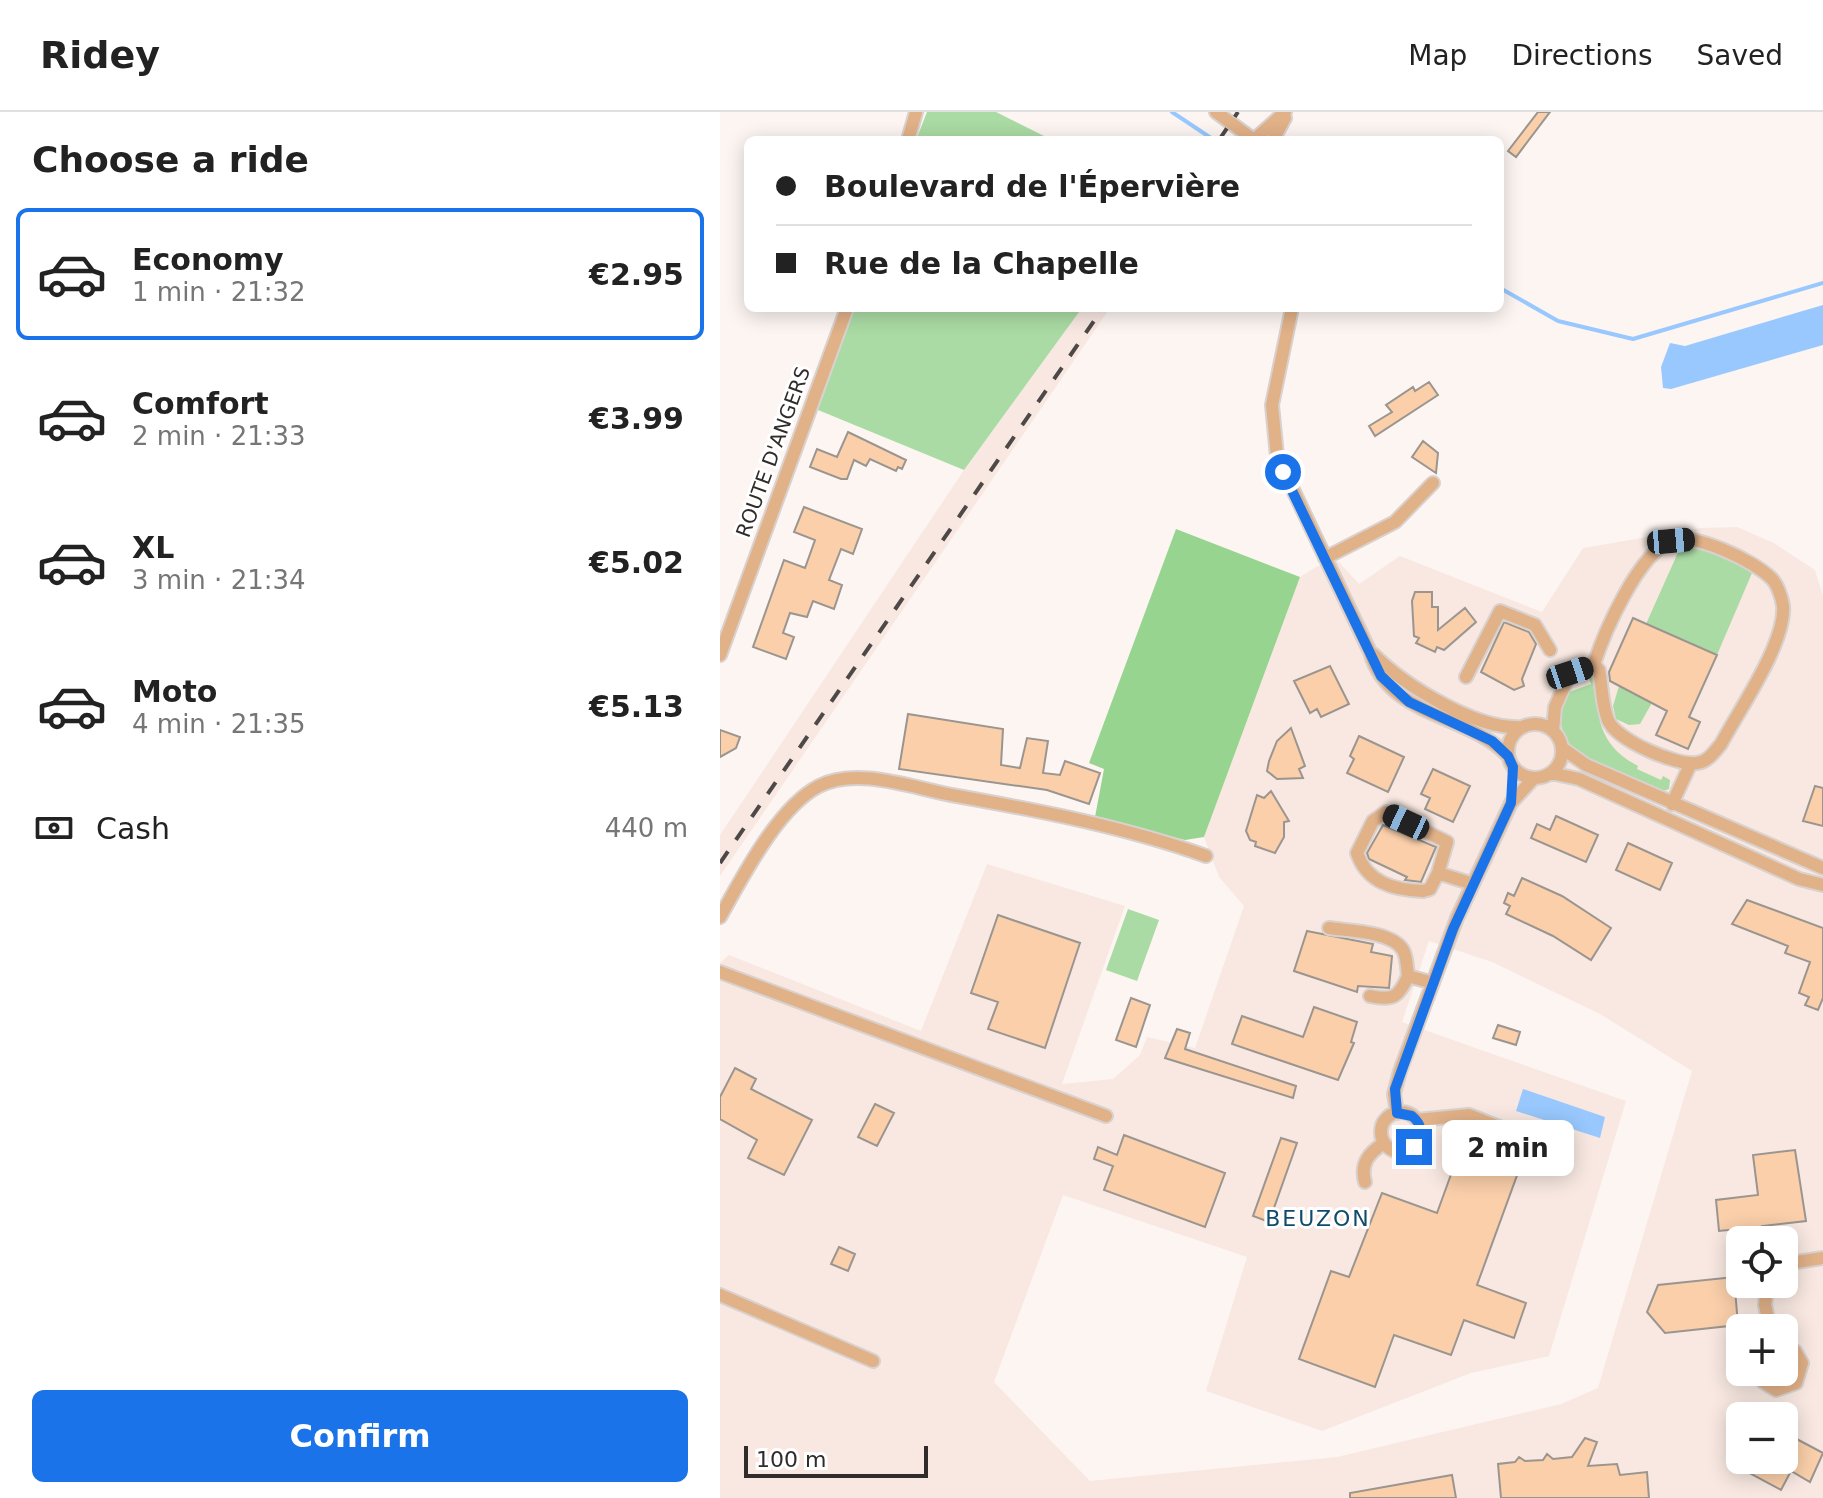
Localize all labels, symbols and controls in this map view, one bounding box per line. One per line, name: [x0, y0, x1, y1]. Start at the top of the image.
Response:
text: Ridey: [40, 33, 160, 77]
text: Map: [1408, 39, 1467, 72]
text: Directions: [1511, 39, 1652, 72]
text: Saved: [1696, 39, 1783, 72]
text: Choose a ride: [32, 139, 309, 180]
text: Boulevard de l'Épervière: [824, 169, 1240, 204]
icon: car: [36, 238, 108, 310]
text: Economy: [132, 242, 284, 277]
text: Rue de la Chapelle: [824, 246, 1139, 281]
text: €2.95: [589, 257, 684, 292]
text: 1 min · 21:32: [132, 277, 306, 307]
street label: ROUTE D'ANGERS: [731, 363, 815, 541]
icon: car: [36, 382, 108, 454]
text: Comfort: [132, 386, 269, 421]
text: €3.99: [589, 401, 684, 436]
text: 2 min · 21:33: [132, 421, 306, 451]
route start: [1265, 454, 1301, 490]
icon: car: [36, 526, 108, 598]
car: [1646, 527, 1696, 555]
text: XL: [132, 530, 174, 565]
text: €5.02: [589, 545, 684, 580]
text: 3 min · 21:34: [132, 565, 306, 595]
car: [1543, 654, 1597, 692]
icon: car: [36, 670, 108, 742]
text: Moto: [132, 674, 217, 709]
text: €5.13: [589, 689, 684, 724]
text: 4 min · 21:35: [132, 709, 306, 739]
car: [1379, 801, 1433, 843]
icon: cash: [32, 806, 76, 850]
text: Cash: [96, 811, 170, 846]
text: 440 m: [605, 813, 688, 843]
callout: 2 min: [1442, 1119, 1574, 1175]
route end: [1396, 1129, 1432, 1165]
text: 2 min: [1467, 1133, 1549, 1163]
district label: BEUZON: [1265, 1206, 1371, 1231]
map controls: [1726, 1226, 1798, 1474]
button: locate: [1726, 1226, 1798, 1298]
button: +: [1726, 1314, 1798, 1386]
button: Confirm: [32, 1390, 688, 1482]
button: −: [1726, 1402, 1798, 1474]
scale bar: [744, 1442, 928, 1478]
text: 100 m: [756, 1447, 826, 1472]

